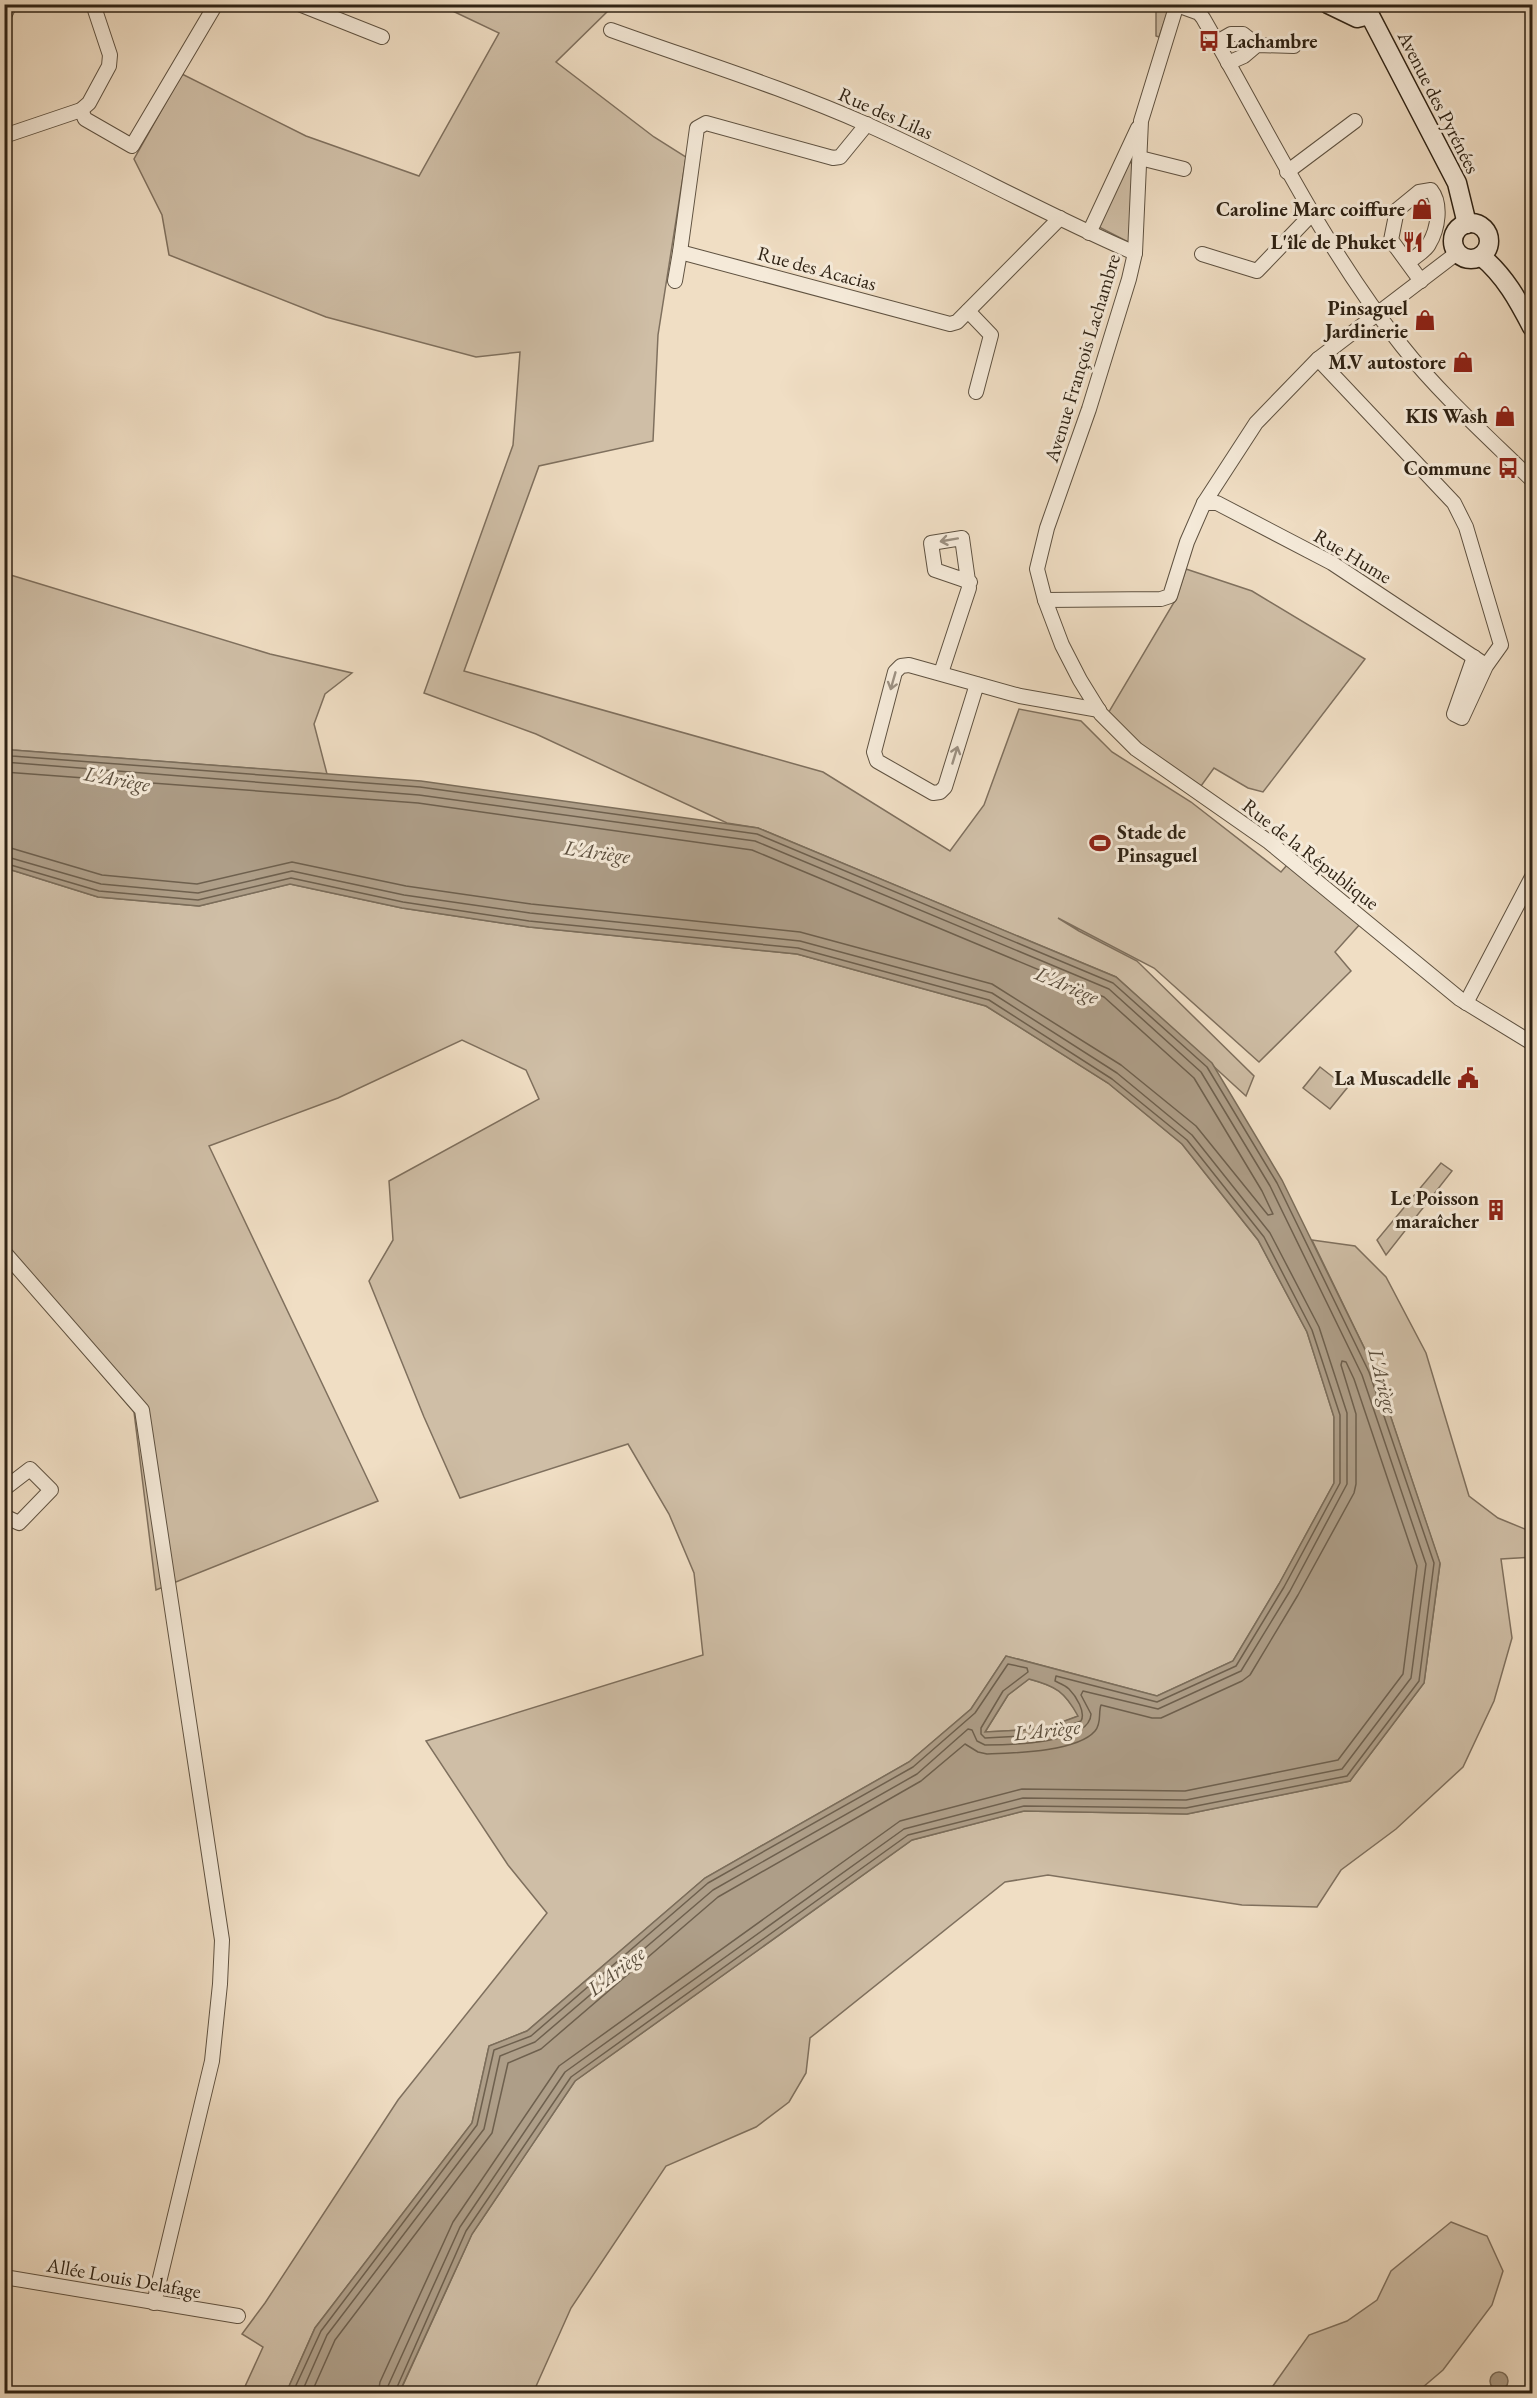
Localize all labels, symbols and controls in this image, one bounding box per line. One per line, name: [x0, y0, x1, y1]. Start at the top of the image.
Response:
street label: Avenue des Pyrénées: [1391, 25, 1486, 178]
place label: Lachambre: [1226, 28, 1318, 54]
bus stop icon: Lachambre: [1197, 29, 1221, 53]
street label: Rue des Lilas: [835, 81, 937, 145]
place label: Caroline Marc coiffure: [1216, 196, 1405, 222]
shop icon: Caroline Marc coiffure: [1410, 197, 1434, 221]
place label: L'île de Phuket: [1271, 229, 1396, 255]
restaurant icon: L'île de Phuket: [1401, 230, 1425, 254]
street label: Rue des Acacias: [755, 240, 879, 296]
street label: Avenue François Lachambre: [1038, 251, 1126, 466]
place label: Pinsaguel Jardinerie: [1323, 295, 1408, 344]
shop icon: Pinsaguel Jardinerie: [1413, 308, 1437, 332]
place label: M.V autostore: [1328, 349, 1446, 375]
shop icon: M.V autostore: [1451, 350, 1475, 374]
place label: KIS Wash: [1405, 403, 1488, 429]
shop icon: KIS Wash: [1493, 404, 1517, 428]
place label: Commune: [1404, 455, 1491, 481]
bus stop icon: Commune: [1496, 456, 1520, 480]
street label: Rue Hume: [1309, 523, 1397, 590]
one-way arrow: [939, 535, 959, 546]
one-way arrow: [887, 672, 898, 691]
one-way arrow: [950, 746, 961, 765]
water label: L'Ariège: [81, 759, 153, 798]
street label: Rue de la République: [1237, 792, 1385, 916]
place label: Stade de Pinsaguel: [1117, 819, 1198, 868]
sports icon: Stade de Pinsaguel: [1088, 831, 1112, 855]
water label: L'Ariège: [561, 833, 633, 870]
water label: L'Ariège: [1030, 959, 1104, 1010]
place label: La Muscadelle: [1335, 1065, 1451, 1091]
public building icon: La Muscadelle: [1456, 1066, 1480, 1090]
place label: Le Poisson maraîcher: [1391, 1185, 1480, 1234]
building icon: Le Poisson maraîcher: [1484, 1198, 1508, 1222]
water label: L'Ariège: [1362, 1344, 1405, 1417]
water label: L'Ariège: [1011, 1713, 1082, 1747]
water label: L'Ariège: [580, 1939, 651, 2002]
street label: Allée Louis Delafage: [44, 2251, 203, 2304]

